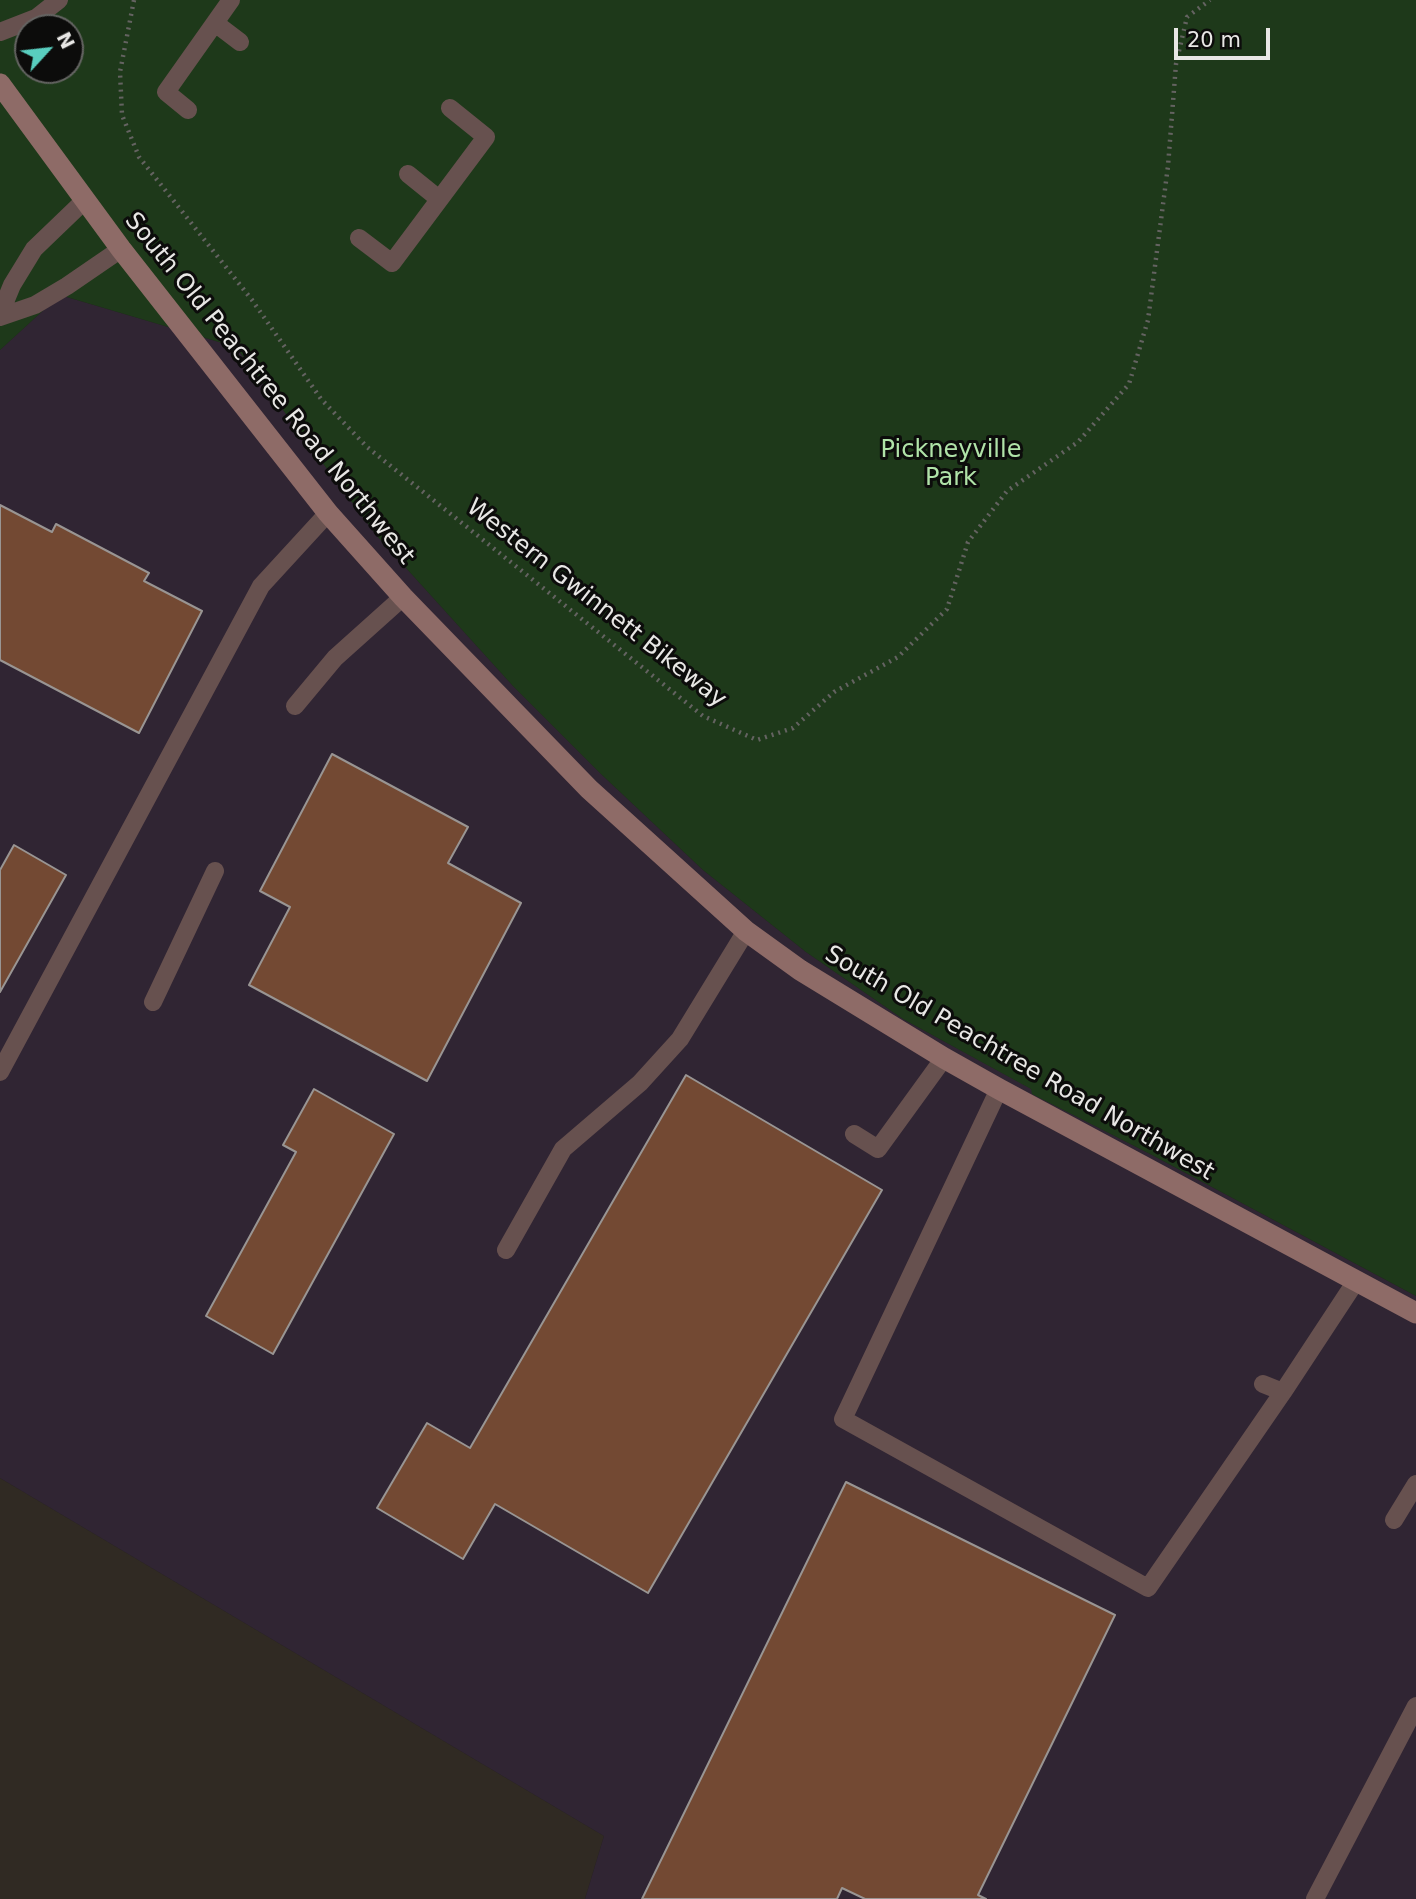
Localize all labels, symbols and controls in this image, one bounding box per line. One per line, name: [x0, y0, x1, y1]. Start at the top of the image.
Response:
north arrow: [14, 14, 84, 84]
scale bar: [1178, 14, 1274, 58]
text: N: [53, 28, 79, 52]
text: 20 m: [1187, 28, 1241, 52]
street label: South Old Peachtree Road Northwest: [118, 207, 420, 571]
park label: Pickneyville Park: [881, 437, 1021, 493]
street label: Western Gwinnett Bikeway: [460, 494, 732, 714]
street label: South Old Peachtree Road Northwest: [819, 940, 1219, 1188]

